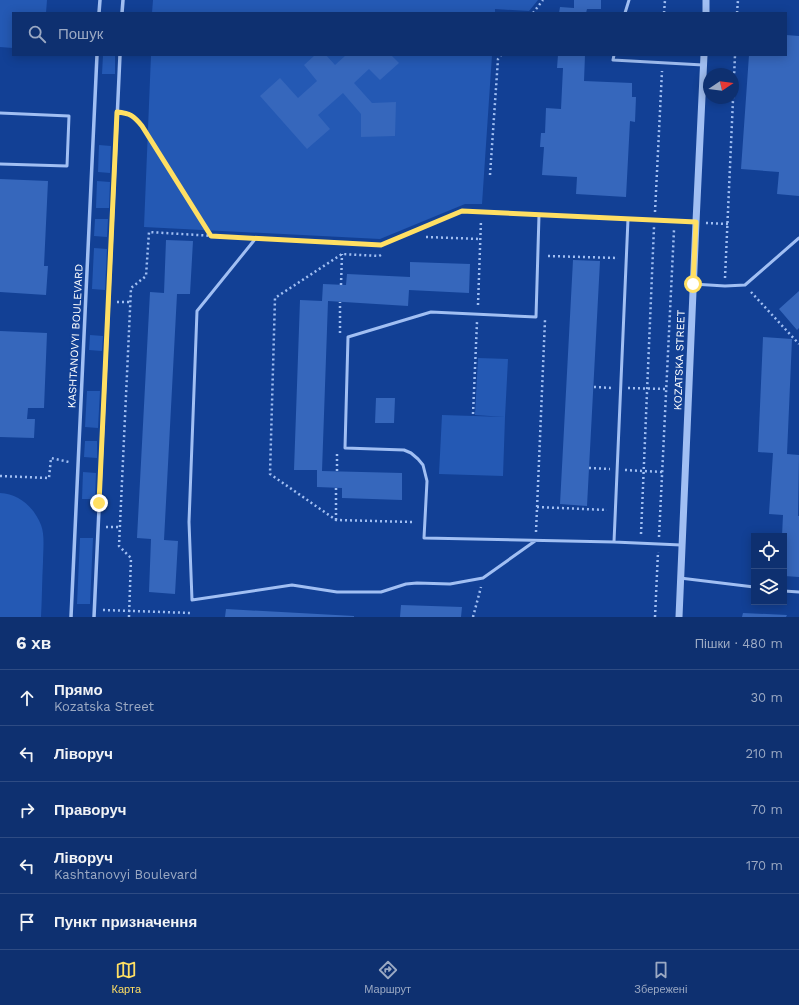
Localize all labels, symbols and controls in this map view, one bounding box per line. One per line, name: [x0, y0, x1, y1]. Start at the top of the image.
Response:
search box: [12, 12, 787, 56]
icon: search: [26, 23, 48, 45]
text: Пошук: [58, 25, 103, 43]
north arrow: [703, 68, 739, 104]
street label: KASHTANOVYI BOULEVARD: [65, 263, 86, 409]
route start: [684, 275, 702, 293]
street label: KOZATSKA STREET: [671, 309, 688, 411]
route end: [90, 494, 108, 512]
map controls: [751, 533, 787, 605]
button: locate: [751, 533, 787, 569]
button: layers: [751, 569, 787, 605]
text: 6 хв: [16, 633, 51, 653]
text: Пішки · 480 m: [695, 636, 783, 651]
text: Прямо: [54, 681, 103, 699]
icon: ahead: [16, 687, 38, 709]
text: 30 m: [751, 690, 783, 705]
text: Kozatska Street: [54, 699, 154, 714]
icon: left: [16, 743, 38, 765]
text: Ліворуч: [54, 745, 113, 763]
text: 210 m: [745, 746, 783, 761]
icon: right: [16, 799, 38, 821]
text: Праворуч: [54, 801, 127, 819]
text: 70 m: [751, 802, 783, 817]
text: Ліворуч: [54, 849, 113, 867]
icon: left: [16, 855, 38, 877]
text: 170 m: [746, 858, 783, 873]
text: Kashtanovyi Boulevard: [54, 867, 197, 882]
icon: arrive: [16, 911, 38, 933]
text: Пункт призначення: [54, 913, 197, 931]
tab: Карта: [112, 959, 141, 996]
tab: Маршрут: [364, 959, 411, 996]
tab: Збережені: [634, 959, 687, 996]

